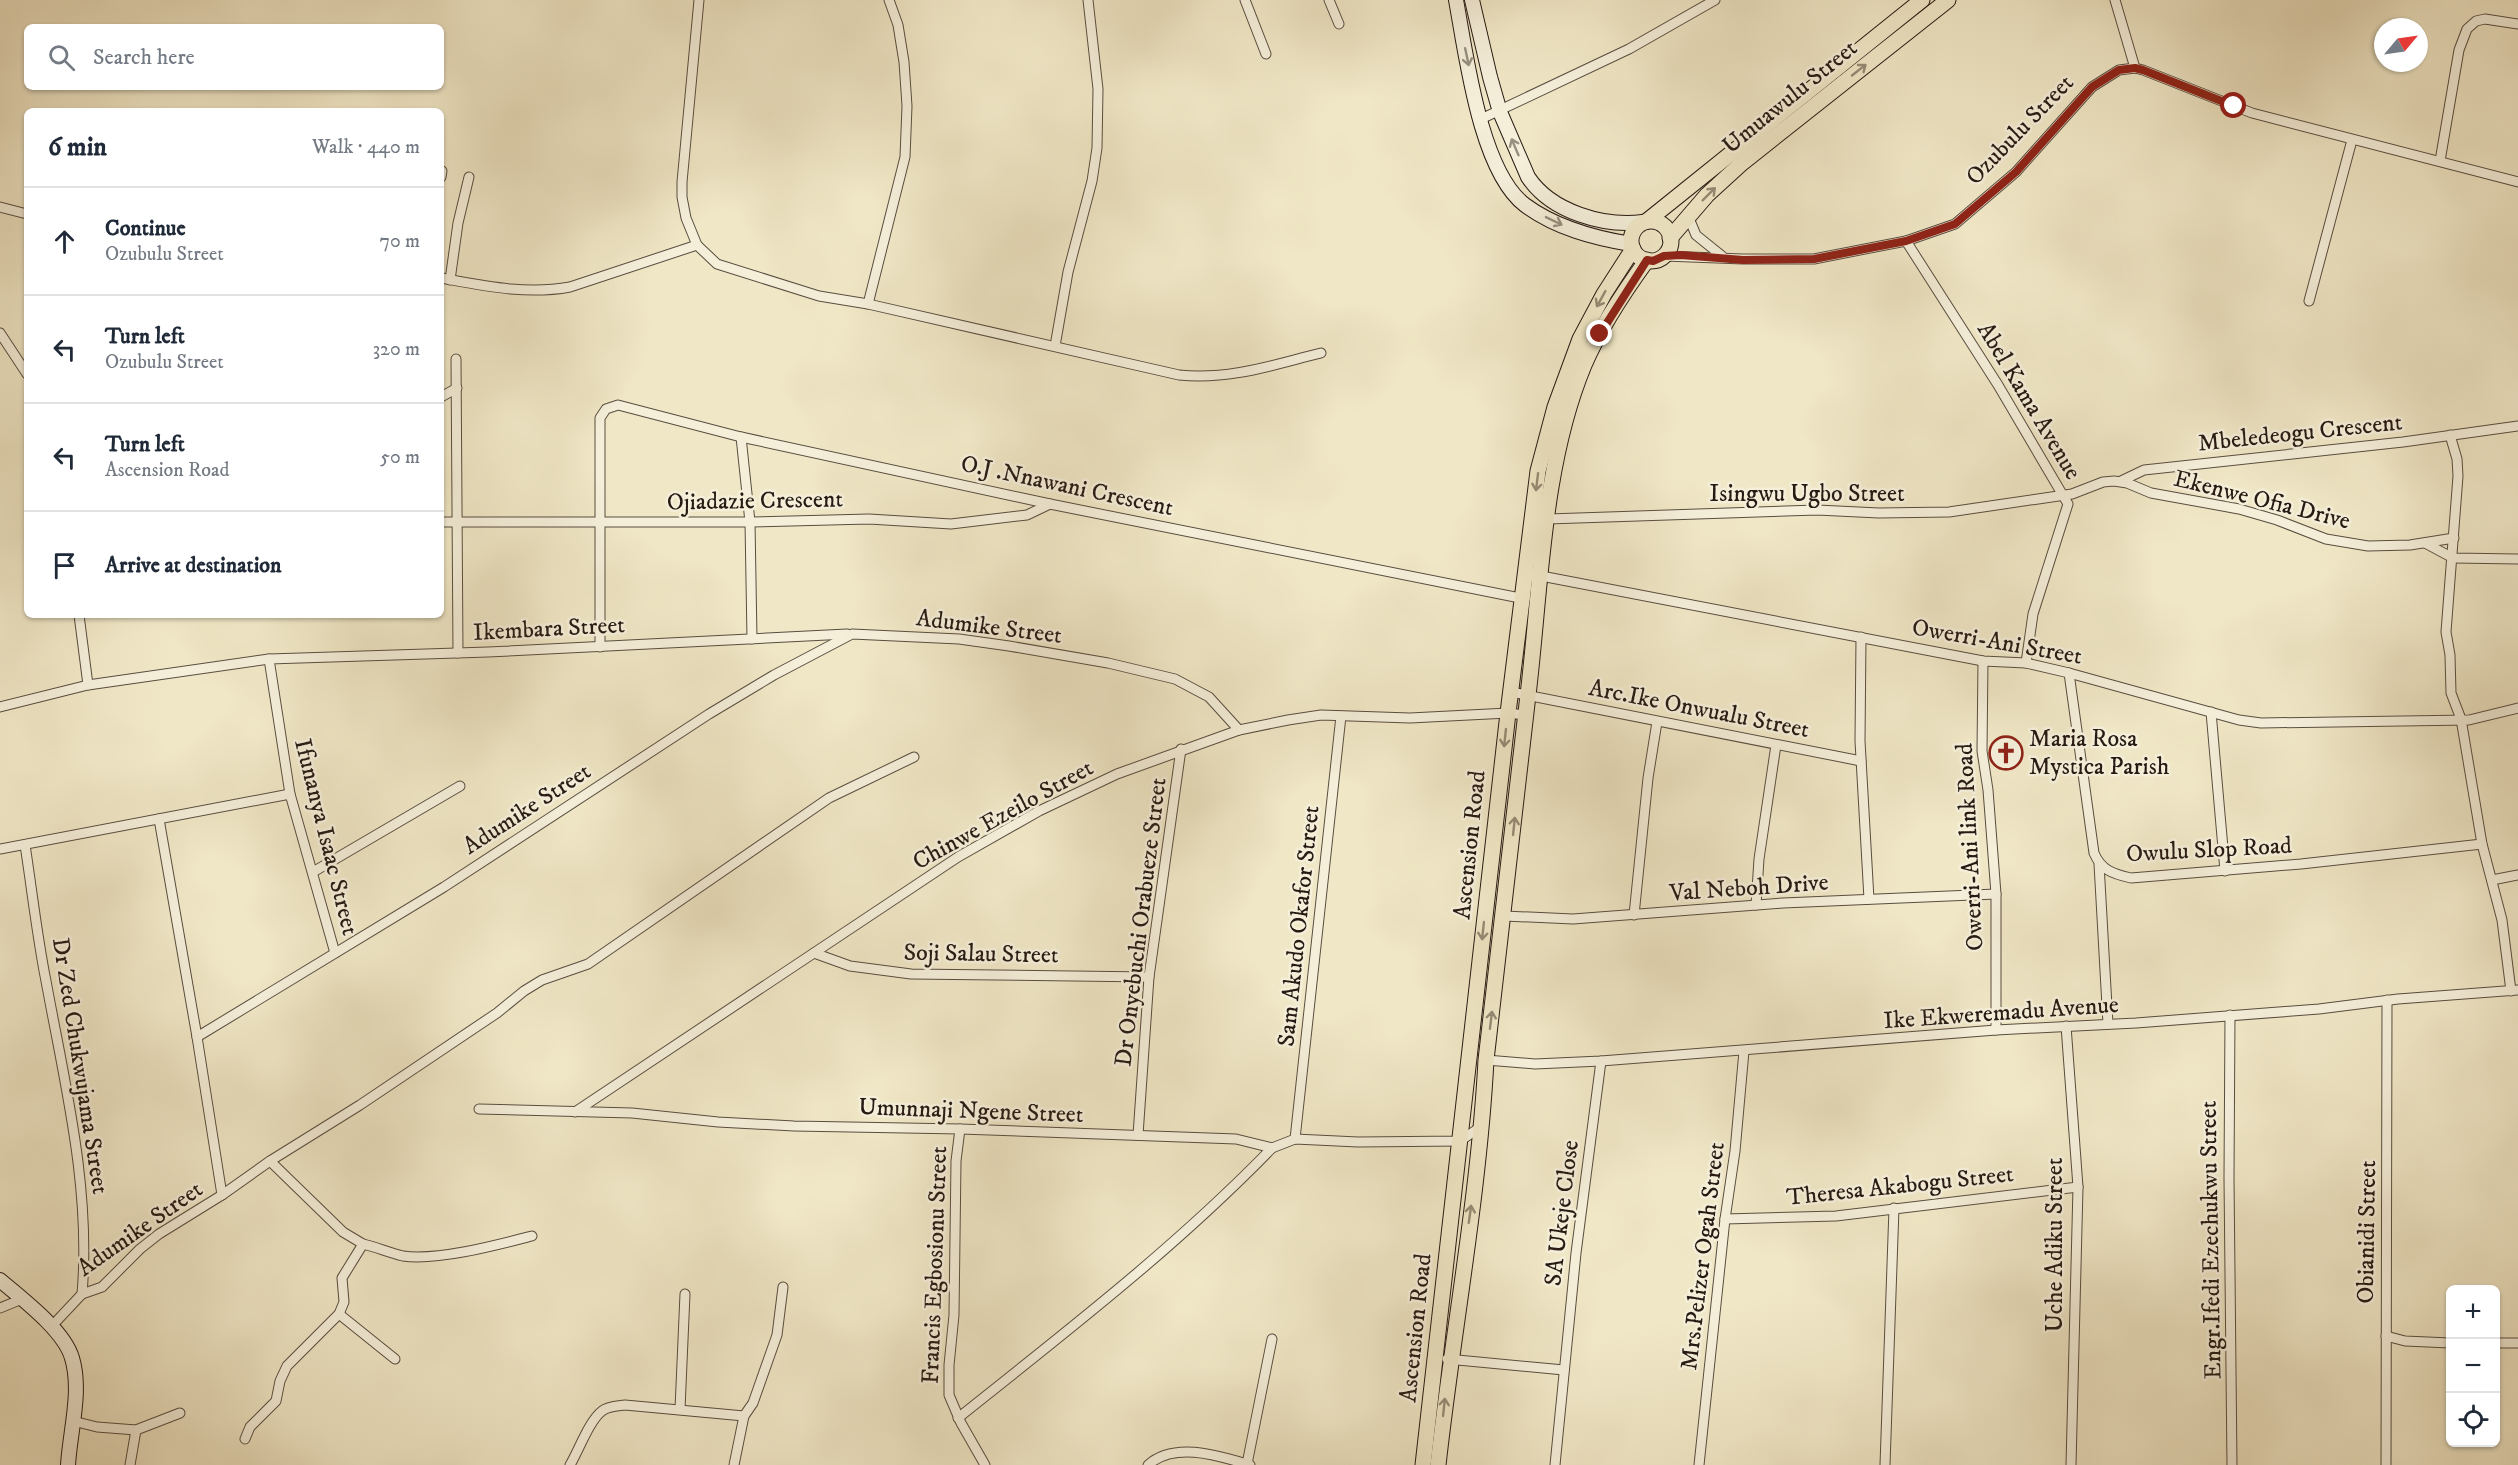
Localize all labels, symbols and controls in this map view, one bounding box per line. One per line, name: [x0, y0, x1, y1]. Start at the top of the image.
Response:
north arrow: [2374, 18, 2428, 72]
search box: [24, 24, 444, 90]
street label: Umuawulu Street: [1716, 33, 1864, 161]
icon: search: [45, 41, 78, 74]
text: Search here: [93, 44, 195, 71]
one-way arrow: [1462, 47, 1473, 67]
one-way arrow: [1851, 64, 1867, 77]
street label: Ozubulu Street: [1960, 68, 2080, 192]
route start: [2220, 92, 2246, 118]
text: 6 min: [48, 131, 107, 164]
text: Walk · 440 m: [312, 135, 420, 160]
one-way arrow: [1509, 138, 1520, 156]
one-way arrow: [1701, 187, 1716, 201]
text: Continue: [105, 215, 186, 242]
one-way arrow: [1545, 216, 1563, 228]
icon: ahead: [48, 225, 81, 258]
text: 70 m: [379, 229, 420, 254]
text: Ozubulu Street: [105, 242, 224, 267]
one-way arrow: [1595, 289, 1606, 307]
street label: Abel Kama Avenue: [1970, 317, 2088, 485]
route end: [1586, 320, 1612, 346]
text: Turn left: [105, 323, 185, 350]
icon: left: [48, 333, 81, 366]
text: 320 m: [373, 337, 420, 362]
text: Ozubulu Street: [105, 350, 224, 375]
street label: Mbeledeogu Crescent: [2196, 407, 2404, 459]
text: Turn left: [105, 431, 185, 458]
icon: left: [48, 441, 81, 474]
text: 50 m: [380, 445, 420, 470]
street label: O.J .Nnawani Crescent: [958, 449, 1176, 523]
text: Ascension Road: [105, 458, 229, 483]
street label: Ekenwe Ofia Drive: [2171, 464, 2353, 536]
one-way arrow: [1531, 471, 1542, 491]
street label: Isingwu Ugbo Street: [1709, 479, 1905, 509]
street label: Ojiadazie Crescent: [667, 484, 844, 518]
icon: arrive: [48, 549, 81, 582]
text: Arrive at destination: [105, 552, 282, 579]
street label: Adumike Street: [914, 603, 1064, 651]
street label: Ikembara Street: [472, 610, 626, 648]
street label: Owerri-Ani Street: [1910, 612, 2085, 672]
street label: Arc.Ike Onwualu Street: [1586, 673, 1812, 745]
place label: Maria Rosa Mystica Parish: [2029, 724, 2170, 782]
one-way arrow: [1499, 727, 1510, 747]
church icon: Maria Rosa Mystica Parish: [1988, 735, 2024, 771]
street label: Ifunanya Isaac Street: [287, 736, 365, 939]
street label: Owerri-Ani link Road: [1950, 742, 1990, 952]
street label: Chinwe Ezeilo Street: [907, 753, 1099, 877]
street label: Adumike Street: [457, 756, 597, 862]
street label: Ascension Road: [1447, 769, 1493, 921]
street label: Dr Onyebuchi Orabueze Street: [1108, 776, 1174, 1068]
street label: Sam Akudo Okafor Street: [1271, 804, 1327, 1048]
one-way arrow: [1508, 817, 1519, 837]
street label: Owulu Slop Road: [2125, 831, 2293, 869]
street label: Val Neboh Drive: [1667, 867, 1830, 909]
one-way arrow: [1477, 921, 1488, 941]
street label: Dr Zed Chukwujama Street: [45, 936, 115, 1197]
street label: Soji Salau Street: [903, 938, 1059, 970]
street label: Ike Ekweremadu Avenue: [1882, 990, 2120, 1036]
one-way arrow: [1486, 1010, 1497, 1030]
street label: Umunnaji Ngene Street: [858, 1092, 1084, 1130]
street label: Engr.Ifedi Ezechukwu Street: [2194, 1100, 2228, 1380]
street label: SA Ukeje Close: [1538, 1138, 1586, 1288]
street label: Mrs.Pelizer Ogah Street: [1674, 1140, 1732, 1372]
street label: Francis Egbosionu Street: [916, 1145, 954, 1385]
street label: Uche Adiku Street: [2040, 1157, 2070, 1332]
street label: Theresa Akabogu Street: [1785, 1159, 2015, 1213]
street label: Obianidi Street: [2351, 1160, 2383, 1304]
street label: Adumike Street: [71, 1174, 209, 1283]
one-way arrow: [1465, 1204, 1476, 1224]
street label: Ascension Road: [1393, 1252, 1439, 1404]
map controls: [2446, 1285, 2500, 1447]
button: +: [2446, 1285, 2500, 1339]
button: −: [2446, 1339, 2500, 1393]
button: locate: [2446, 1393, 2500, 1447]
one-way arrow: [1439, 1397, 1450, 1417]

